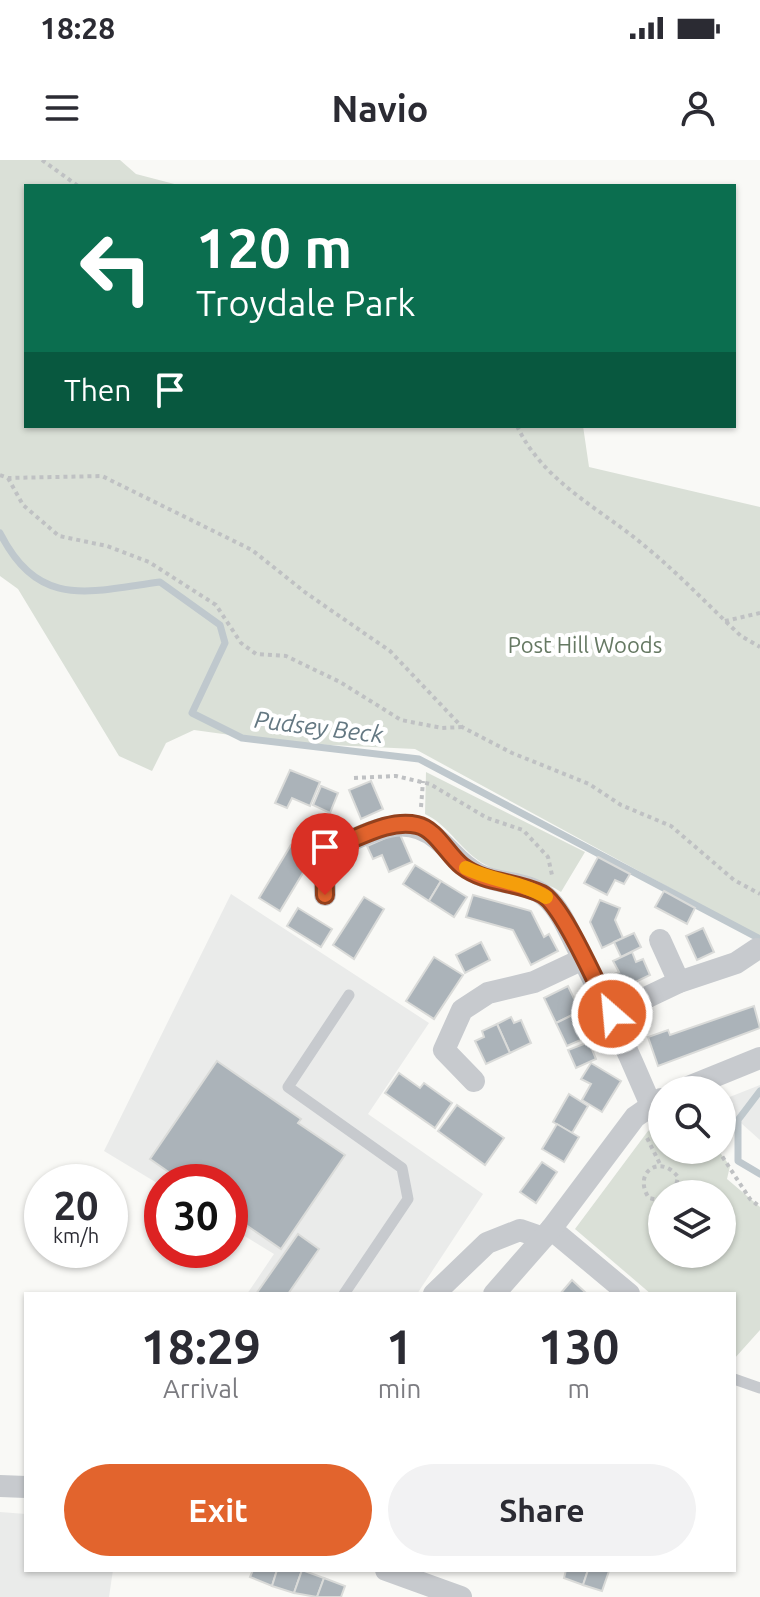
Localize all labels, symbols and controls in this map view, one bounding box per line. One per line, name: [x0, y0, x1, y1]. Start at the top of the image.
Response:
text: 18:28: [40, 11, 115, 45]
icon: menu: [40, 86, 84, 130]
icon: person: [676, 86, 720, 130]
text: Navio: [332, 88, 428, 129]
icon: left: [64, 216, 168, 320]
text: 120 m: [196, 216, 352, 279]
text: Troydale Park: [196, 282, 415, 323]
icon: arrive: [148, 368, 192, 412]
text: Then: [64, 373, 132, 407]
park label: Post Hill Woods: [508, 632, 662, 657]
water label: Pudsey Beck: [253, 706, 386, 748]
pin: [291, 813, 359, 895]
icon: arrive: [303, 825, 347, 869]
position arrow: [570, 972, 654, 1056]
map controls: [648, 1076, 736, 1268]
button: search: [648, 1076, 736, 1164]
speed limit sign: 30: [144, 1164, 248, 1268]
button: layers: [648, 1180, 736, 1268]
text: 20: [53, 1183, 99, 1228]
text: km/h: [53, 1224, 99, 1247]
text: 18:29: [141, 1319, 261, 1373]
text: 1: [386, 1319, 413, 1373]
text: 130: [538, 1319, 619, 1373]
text: Arrival: [163, 1374, 239, 1403]
text: min: [378, 1374, 421, 1403]
text: m: [567, 1374, 590, 1403]
button: Exit: [64, 1464, 372, 1556]
button: Share: [388, 1464, 696, 1556]

